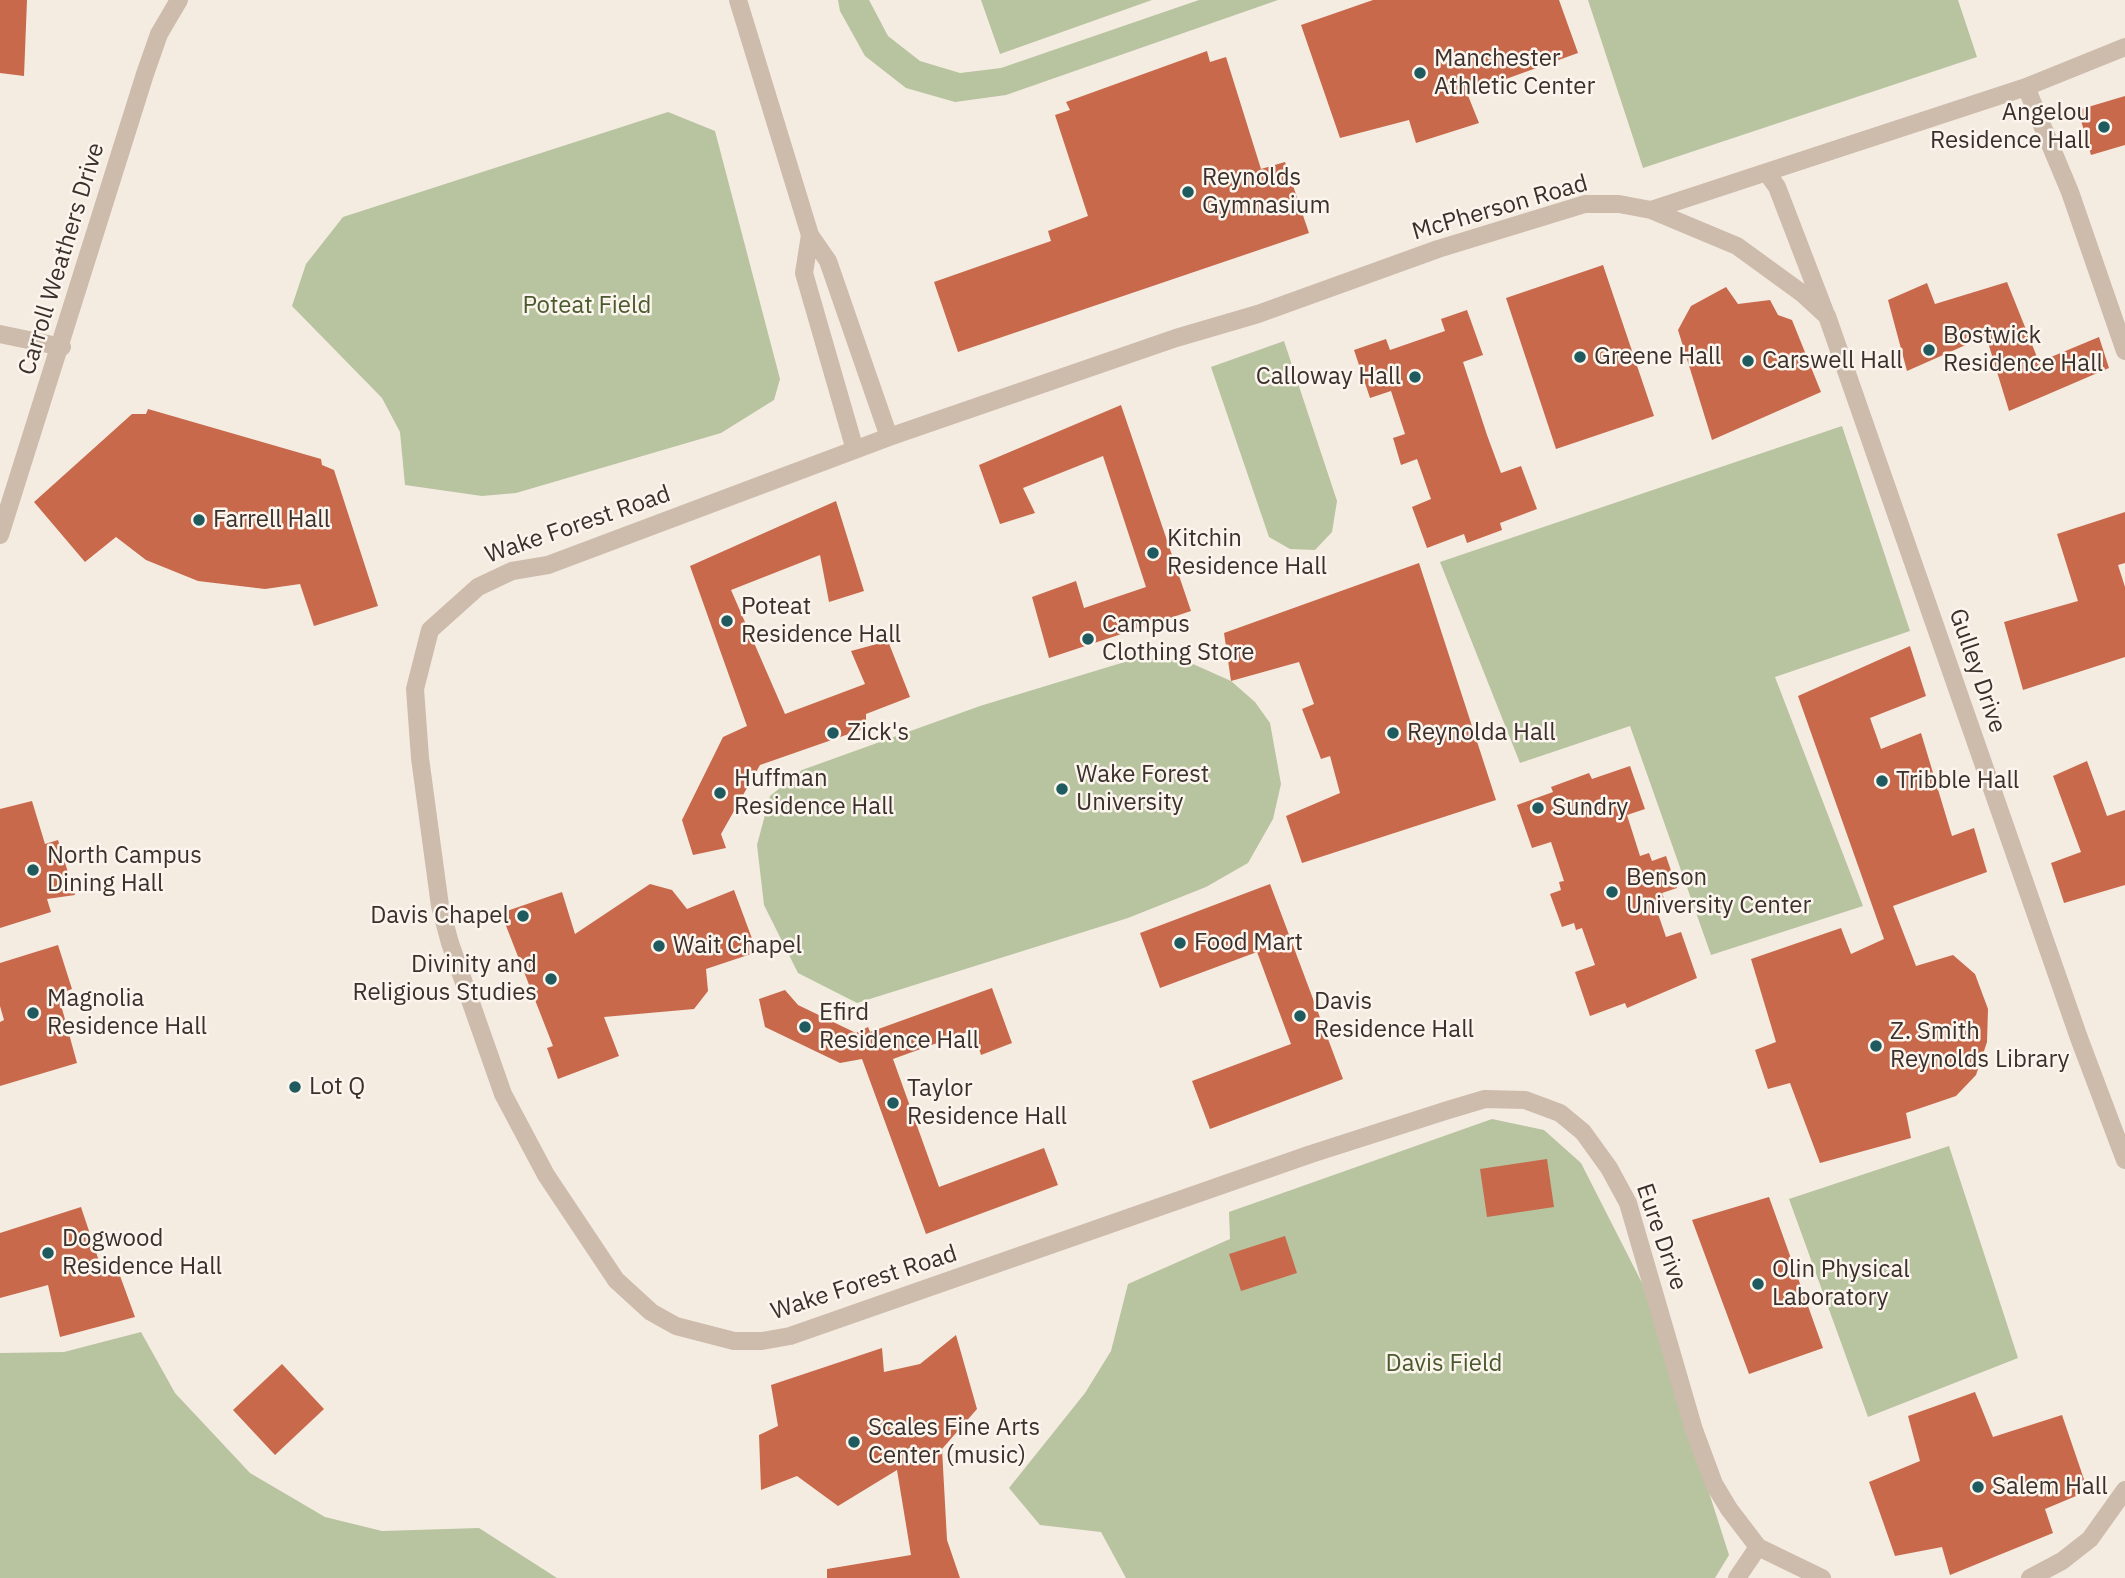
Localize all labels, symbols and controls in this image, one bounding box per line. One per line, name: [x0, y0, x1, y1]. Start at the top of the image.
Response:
place label: Manchester Athletic Center: [1434, 45, 1595, 101]
marker: Manchester Athletic Center: [1412, 65, 1428, 81]
place label: Angelou Residence Hall: [1930, 99, 2090, 155]
marker: Angelou Residence Hall: [2096, 119, 2112, 135]
street label: Carroll Weathers Drive: [13, 139, 111, 379]
place label: Reynolds Gymnasium: [1202, 164, 1330, 220]
street label: McPherson Road: [1409, 169, 1591, 247]
marker: Reynolds Gymnasium: [1180, 184, 1196, 200]
park label: Poteat Field: [523, 292, 651, 320]
place label: Bostwick Residence Hall: [1943, 322, 2103, 378]
marker: Bostwick Residence Hall: [1921, 342, 1937, 358]
place label: Greene Hall: [1594, 343, 1721, 371]
place label: Carswell Hall: [1762, 347, 1903, 375]
marker: Greene Hall: [1572, 349, 1588, 365]
marker: Carswell Hall: [1740, 353, 1756, 369]
place label: Calloway Hall: [1256, 363, 1401, 391]
marker: Calloway Hall: [1407, 369, 1423, 385]
street label: Wake Forest Road: [482, 480, 674, 570]
place label: Farrell Hall: [213, 506, 330, 534]
marker: Farrell Hall: [191, 512, 207, 528]
place label: Kitchin Residence Hall: [1167, 525, 1327, 581]
marker: Kitchin Residence Hall: [1145, 545, 1161, 561]
place label: Poteat Residence Hall: [741, 593, 901, 649]
street label: Gulley Drive: [1942, 605, 2012, 737]
place label: Campus Clothing Store: [1102, 611, 1254, 667]
marker: Poteat Residence Hall: [719, 613, 735, 629]
marker: Campus Clothing Store: [1080, 631, 1096, 647]
place label: Zick's: [847, 719, 909, 747]
place label: Reynolda Hall: [1407, 719, 1556, 747]
marker: Zick's: [825, 725, 841, 741]
marker: Reynolda Hall: [1385, 725, 1401, 741]
place label: Wake Forest University: [1076, 761, 1209, 817]
place label: Huffman Residence Hall: [734, 765, 894, 821]
place label: Tribble Hall: [1896, 767, 2019, 795]
marker: Tribble Hall: [1874, 773, 1890, 789]
marker: Wake Forest University: [1054, 781, 1070, 797]
marker: Huffman Residence Hall: [712, 785, 728, 801]
place label: Sundry: [1552, 794, 1628, 822]
marker: Sundry: [1530, 800, 1546, 816]
place label: North Campus Dining Hall: [47, 842, 202, 898]
marker: North Campus Dining Hall: [25, 862, 41, 878]
place label: Benson University Center: [1626, 864, 1811, 920]
marker: Benson University Center: [1604, 884, 1620, 900]
place label: Davis Chapel: [370, 902, 509, 930]
marker: Davis Chapel: [515, 908, 531, 924]
place label: Food Mart: [1194, 929, 1303, 957]
place label: Wait Chapel: [673, 932, 802, 960]
marker: Food Mart: [1172, 935, 1188, 951]
marker: Wait Chapel: [651, 938, 667, 954]
place label: Divinity and Religious Studies: [352, 951, 537, 1007]
marker: Divinity and Religious Studies: [543, 971, 559, 987]
place label: Magnolia Residence Hall: [47, 985, 207, 1041]
place label: Davis Residence Hall: [1314, 988, 1474, 1044]
place label: Efird Residence Hall: [819, 999, 979, 1055]
marker: Magnolia Residence Hall: [25, 1005, 41, 1021]
marker: Davis Residence Hall: [1292, 1008, 1308, 1024]
place label: Z. Smith Reynolds Library: [1890, 1018, 2069, 1074]
marker: Efird Residence Hall: [797, 1019, 813, 1035]
marker: Z. Smith Reynolds Library: [1868, 1038, 1884, 1054]
place label: Lot Q: [309, 1073, 365, 1101]
place label: Taylor Residence Hall: [907, 1075, 1067, 1131]
marker: Lot Q: [287, 1079, 303, 1095]
marker: Taylor Residence Hall: [885, 1095, 901, 1111]
street label: Eure Drive: [1629, 1180, 1693, 1294]
place label: Dogwood Residence Hall: [62, 1225, 222, 1281]
street label: Wake Forest Road: [767, 1239, 961, 1327]
marker: Dogwood Residence Hall: [40, 1245, 56, 1261]
place label: Olin Physical Laboratory: [1772, 1256, 1910, 1312]
marker: Olin Physical Laboratory: [1750, 1276, 1766, 1292]
park label: Davis Field: [1386, 1350, 1502, 1378]
place label: Scales Fine Arts Center (music): [868, 1414, 1040, 1470]
marker: Scales Fine Arts Center (music): [846, 1434, 862, 1450]
place label: Salem Hall: [1992, 1473, 2108, 1501]
marker: Salem Hall: [1970, 1479, 1986, 1495]

